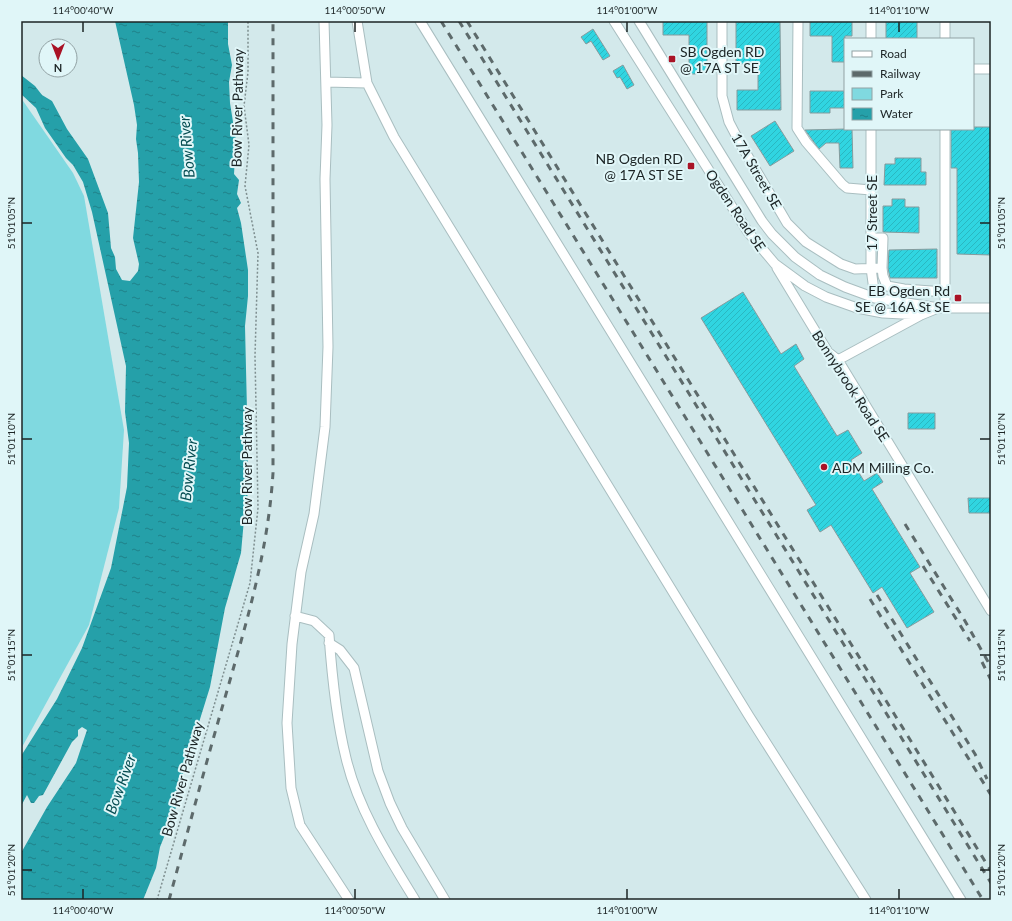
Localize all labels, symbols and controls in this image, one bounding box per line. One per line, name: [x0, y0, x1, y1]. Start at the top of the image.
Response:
text: 114°00'40"W: [53, 4, 114, 16]
text: 114°00'50"W: [325, 4, 386, 16]
text: 114°01'00"W: [597, 4, 658, 16]
text: 114°01'10"W: [869, 4, 930, 16]
north arrow: [38, 38, 78, 78]
legend: [844, 38, 974, 130]
place label: SB Ogden RD @ 17A ST SE: [680, 43, 765, 76]
text: Road: [880, 46, 907, 61]
street label: Bow River Pathway: [227, 48, 247, 167]
marker: SB Ogden RD @ 17A ST SE: [667, 54, 677, 64]
text: N: [54, 62, 62, 75]
text: Railway: [880, 66, 921, 81]
text: Park: [880, 86, 904, 101]
text: Water: [880, 106, 913, 121]
water label: Bow River: [174, 114, 198, 179]
street label: 17A Street SE: [728, 130, 786, 212]
place label: NB Ogden RD @ 17A ST SE: [595, 150, 683, 183]
marker: NB Ogden RD @ 17A ST SE: [686, 161, 696, 171]
street label: Ogden Road SE: [702, 166, 770, 254]
street label: 17 Street SE: [863, 175, 880, 251]
text: 51°01'05"N: [5, 197, 17, 249]
text: 51°01'05"N: [995, 197, 1007, 249]
place label: EB Ogden Rd SE @ 16A St SE: [855, 282, 950, 315]
marker: EB Ogden Rd SE @ 16A St SE: [953, 293, 963, 303]
street label: Bonnybrook Road SE: [809, 327, 893, 445]
street label: Bow River Pathway: [238, 406, 255, 525]
text: 51°01'10"N: [5, 413, 17, 465]
text: 51°01'10"N: [995, 413, 1007, 465]
water label: Bow River: [176, 437, 200, 502]
place label: ADM Milling Co.: [832, 459, 934, 476]
marker: ADM Milling Co.: [819, 462, 829, 472]
text: 51°01'15"N: [5, 629, 17, 681]
text: 51°01'15"N: [995, 629, 1007, 681]
street label: Bow River Pathway: [157, 719, 207, 838]
water label: Bow River: [101, 751, 139, 816]
text: 51°01'20"N: [5, 844, 17, 896]
text: 51°01'20"N: [995, 844, 1007, 896]
text: 114°00'40"W: [53, 904, 114, 916]
text: 114°00'50"W: [325, 904, 386, 916]
text: 114°01'00"W: [597, 904, 658, 916]
text: 114°01'10"W: [869, 904, 930, 916]

